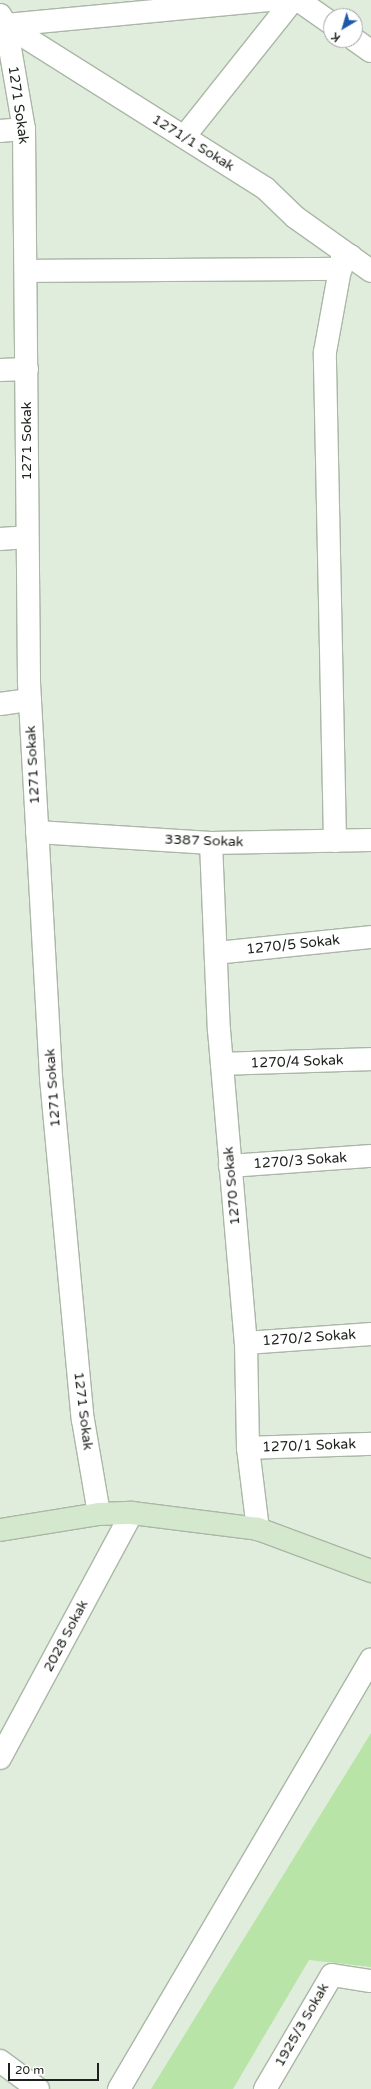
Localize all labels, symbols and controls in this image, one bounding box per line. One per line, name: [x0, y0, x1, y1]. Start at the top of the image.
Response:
north arrow: [323, 8, 363, 48]
text: K: [329, 30, 343, 44]
street label: 1271 Sokak: [4, 65, 32, 145]
street label: 1271/1 Sokak: [149, 111, 237, 175]
street label: 1271 Sokak: [19, 402, 35, 480]
street label: 1271 Sokak: [23, 725, 43, 805]
street label: 3387 Sokak: [164, 831, 244, 851]
street label: 1270/5 Sokak: [245, 932, 341, 958]
street label: 1271 Sokak: [42, 1048, 64, 1128]
street label: 1270/4 Sokak: [250, 1052, 344, 1072]
street label: 1270 Sokak: [220, 1146, 244, 1226]
street label: 1270/3 Sokak: [253, 1149, 347, 1173]
street label: 1270/2 Sokak: [262, 1326, 356, 1350]
street label: 1271 Sokak: [70, 1371, 96, 1451]
street label: 1270/1 Sokak: [262, 1436, 356, 1456]
street label: 2028 Sokak: [40, 1597, 92, 1675]
street label: 1925/3 Sokak: [271, 1980, 333, 2070]
scale bar: [10, 2055, 101, 2081]
text: 20 m: [15, 2063, 44, 2077]

